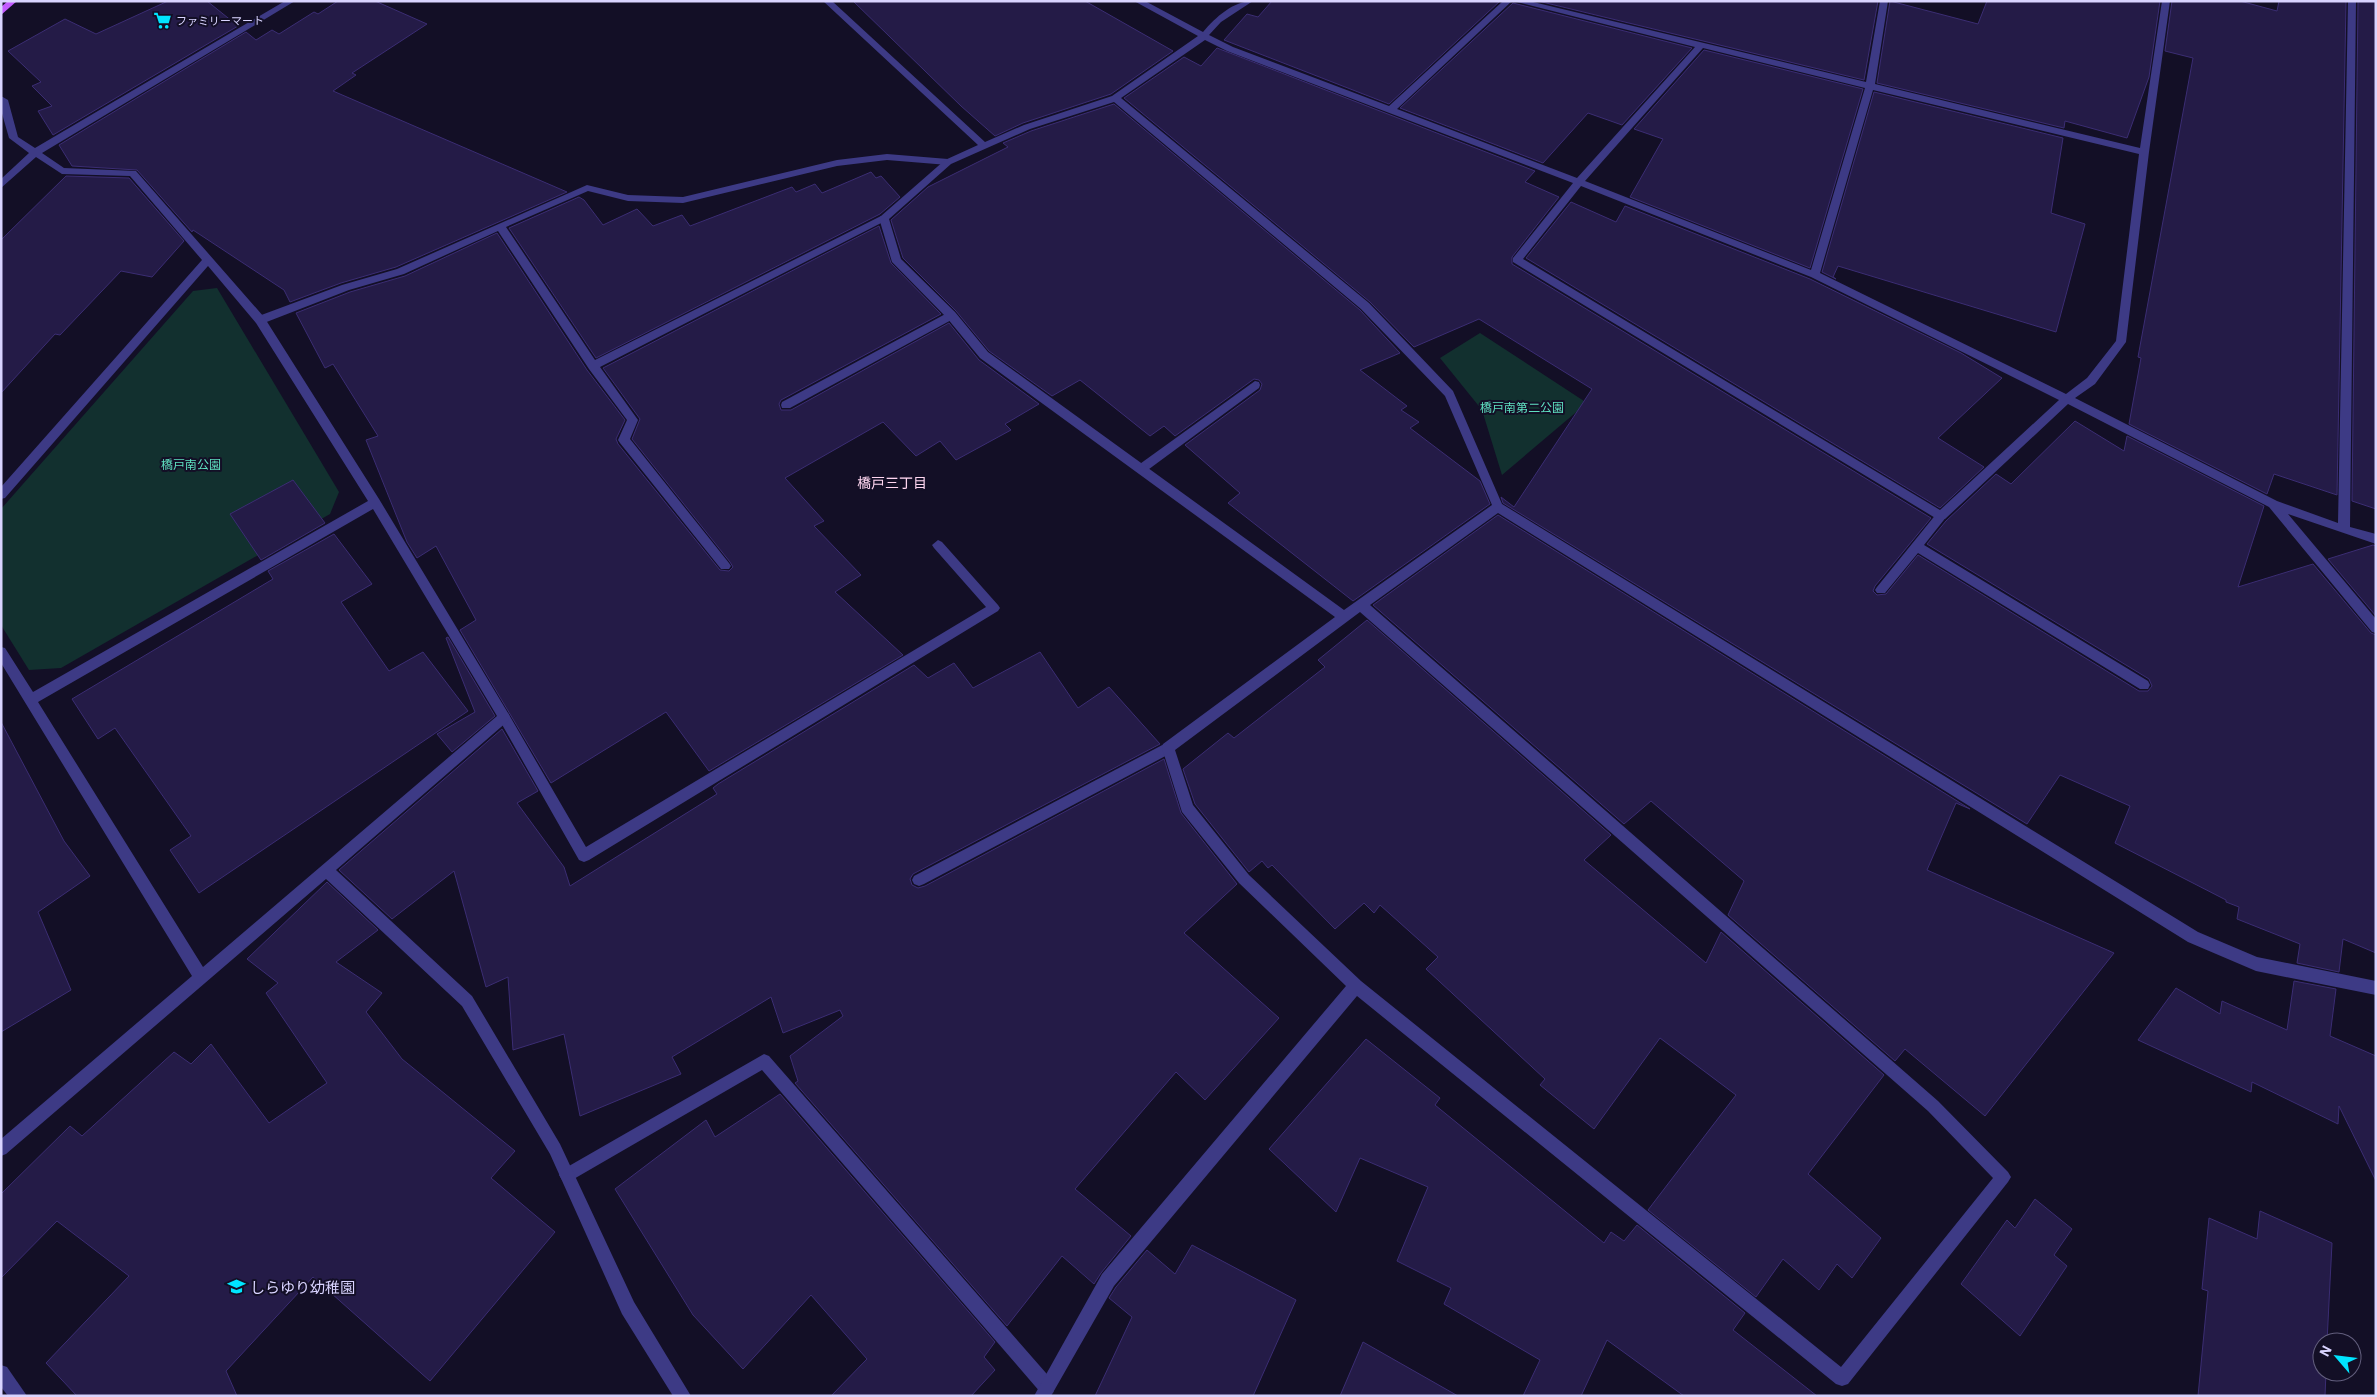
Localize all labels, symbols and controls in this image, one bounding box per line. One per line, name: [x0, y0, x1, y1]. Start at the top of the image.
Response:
supermarket icon: ファミリーマート: [152, 11, 172, 31]
place label: ファミリーマート: [176, 14, 264, 28]
park label: 橋戸南第二公園: [1480, 400, 1564, 415]
park label: 橋戸南公園: [161, 457, 221, 472]
district label: 橋戸三丁目: [857, 474, 927, 492]
school or university icon: しらゆり幼稚園: [226, 1277, 246, 1297]
place label: しらゆり幼稚園: [250, 1278, 355, 1297]
north arrow: [2312, 1332, 2362, 1382]
text: N: [2315, 1342, 2336, 1360]

